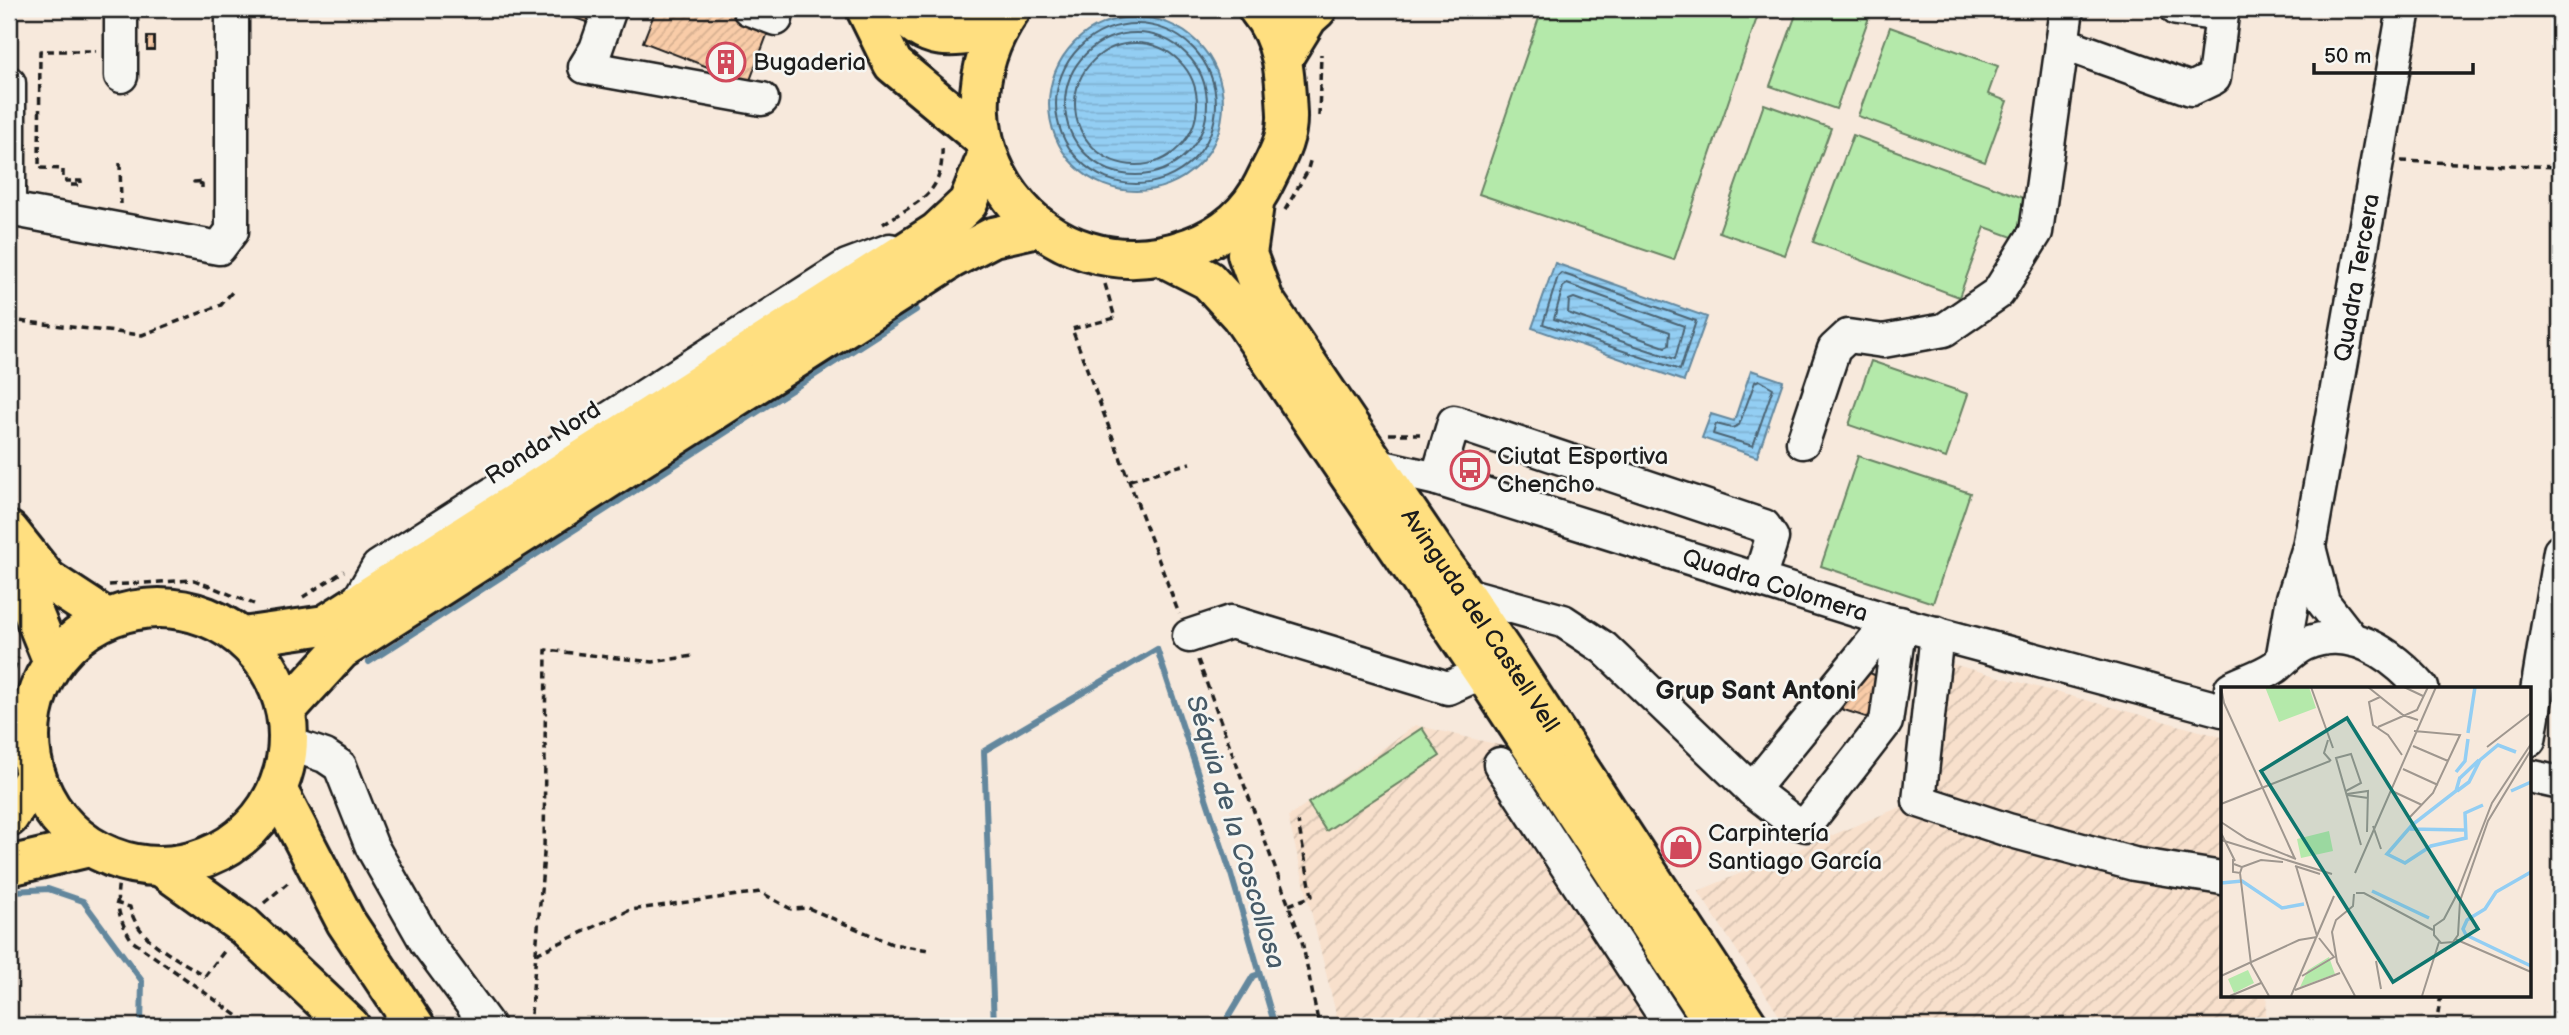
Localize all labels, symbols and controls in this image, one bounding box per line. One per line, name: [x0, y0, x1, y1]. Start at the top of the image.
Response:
scale bar: [2314, 32, 2473, 76]
building icon: Bugaderia: [705, 41, 747, 83]
text: 50 m: [2324, 44, 2371, 69]
place label: Bugaderia: [753, 48, 866, 77]
street label: Quadra Tercera: [2328, 191, 2386, 364]
street label: Ronda Nord: [480, 395, 606, 491]
place label: Ciutat Esportiva Chencho: [1497, 442, 1668, 499]
bus stop icon: Ciutat Esportiva Chencho: [1449, 449, 1491, 491]
street label: Avinguda del Castell Vell: [1395, 503, 1566, 738]
street label: Quadra Colomera: [1679, 542, 1872, 628]
district label: Grup Sant Antoni: [1656, 676, 1856, 707]
inset map: [2221, 687, 2530, 996]
water label: Séquia de la Coscollosa: [1179, 691, 1291, 973]
place label: Carpintería Santiago García: [1708, 819, 1882, 876]
shop icon: Carpintería Santiago García: [1660, 826, 1702, 868]

